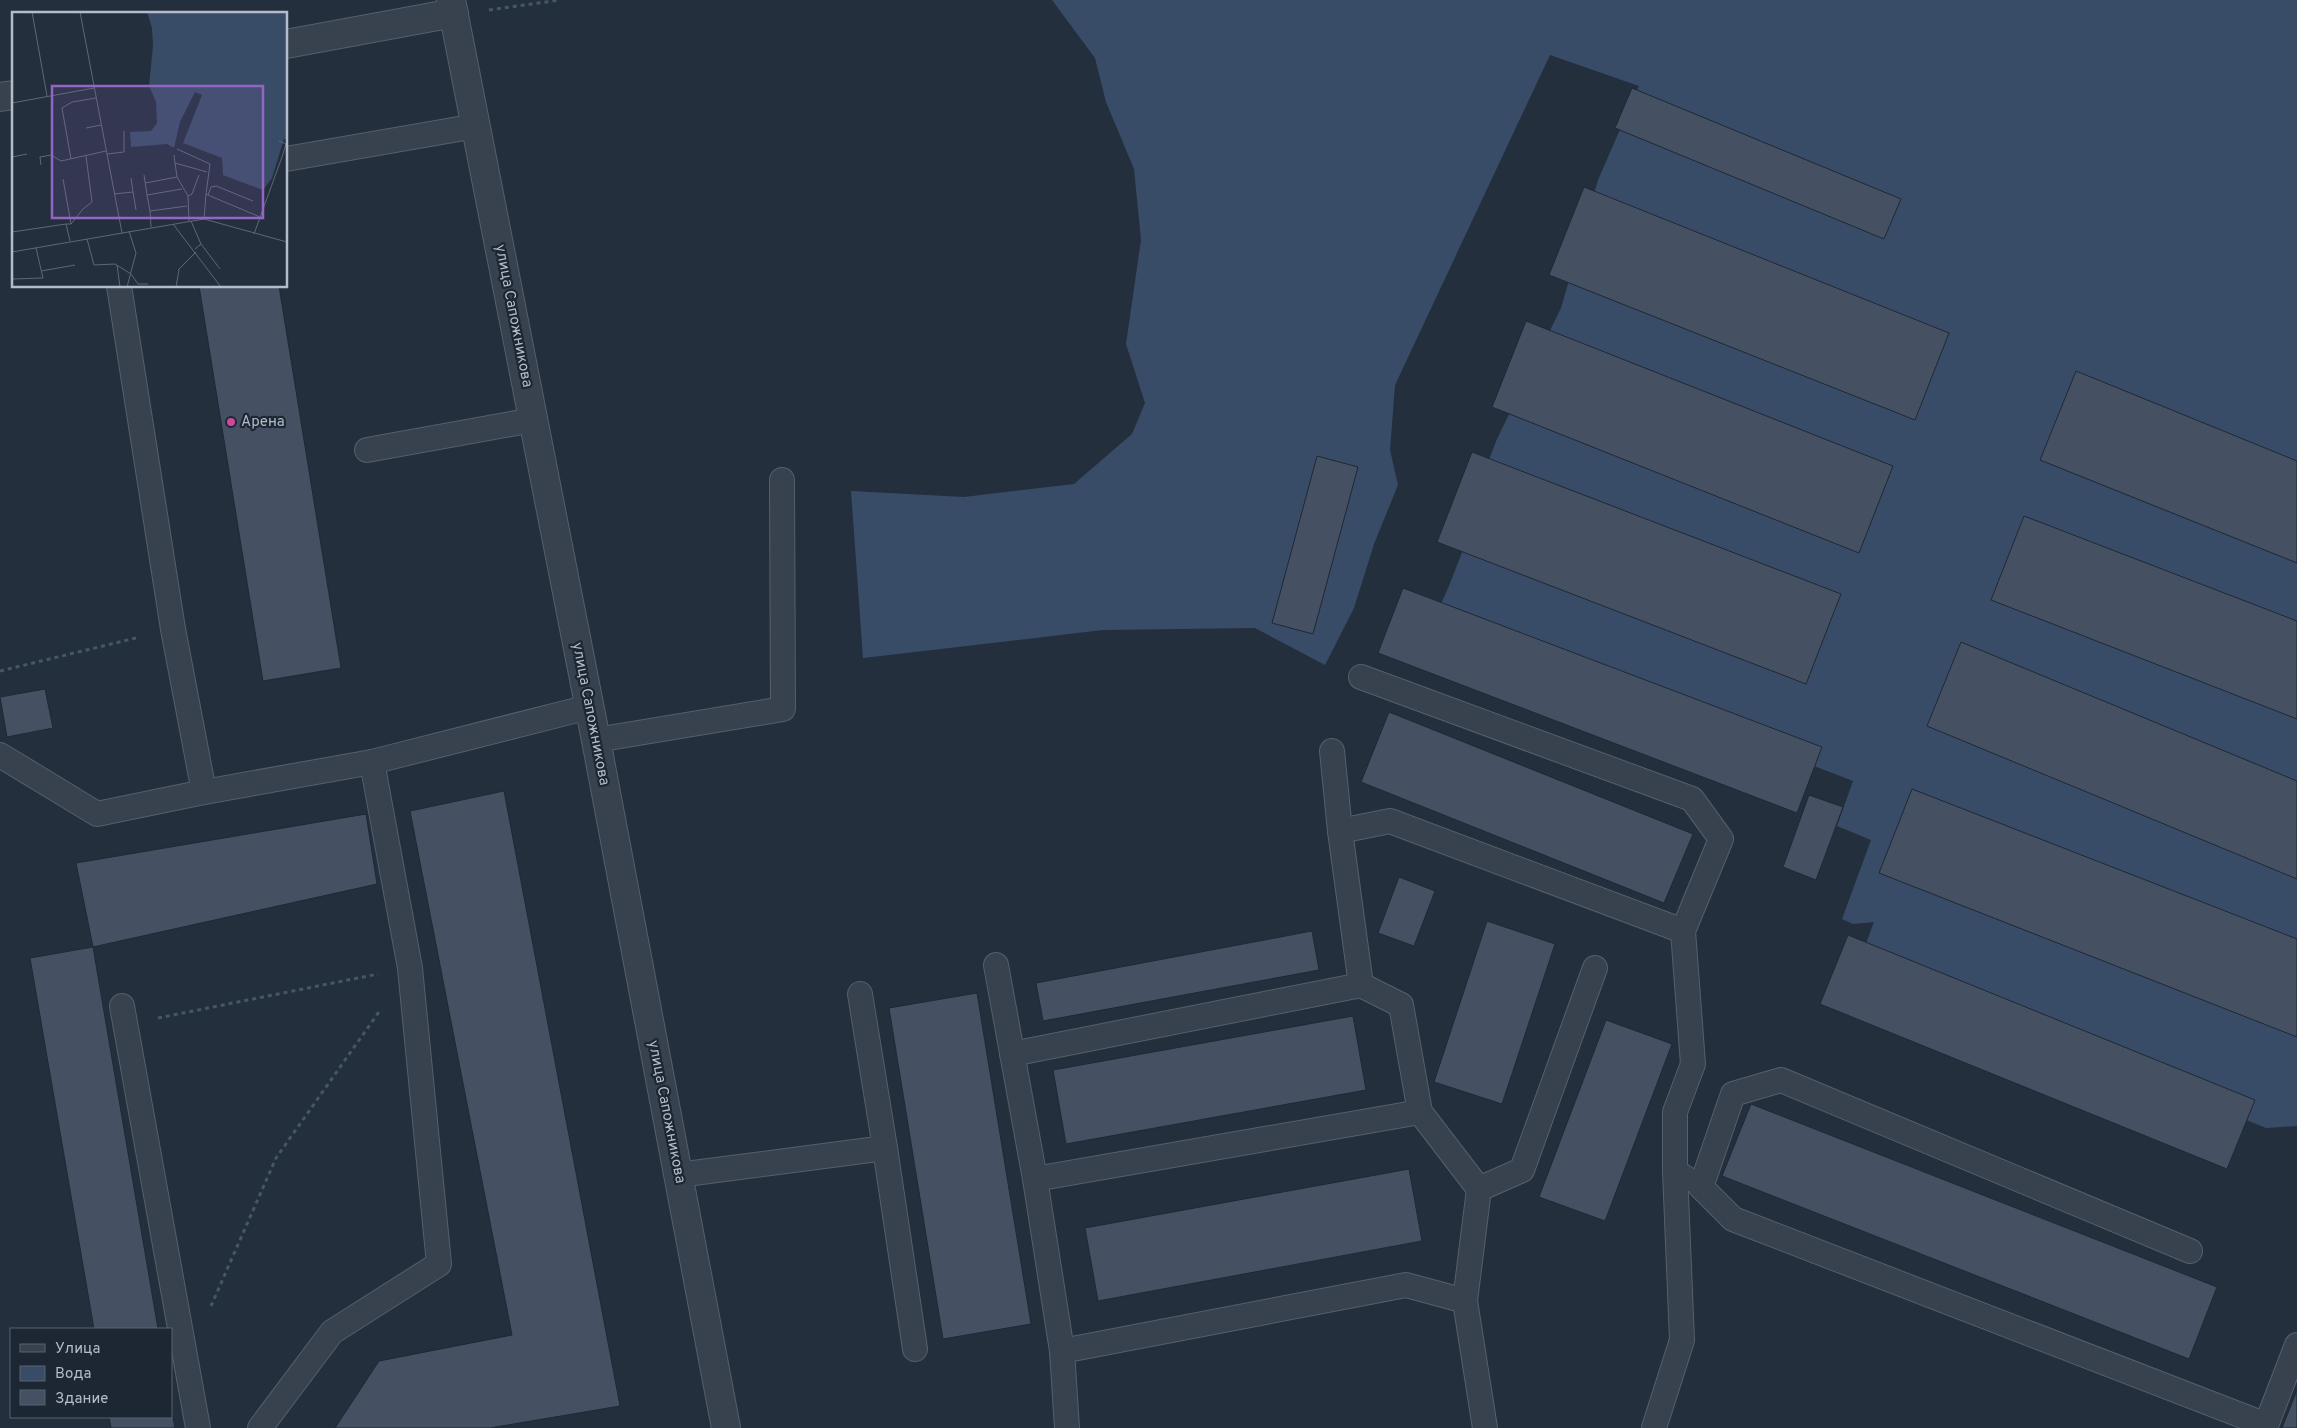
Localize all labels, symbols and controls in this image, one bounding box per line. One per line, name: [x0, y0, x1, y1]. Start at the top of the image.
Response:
inset map: [12, 12, 288, 288]
street label: улица Сапожникова: [490, 243, 536, 389]
place label: Арена: [241, 413, 285, 432]
marker: Арена: [225, 416, 237, 428]
street label: улица Сапожникова: [567, 641, 613, 787]
street label: улица Сапожникова: [643, 1039, 689, 1185]
legend: [10, 1328, 172, 1418]
text: Улица: [55, 1340, 100, 1359]
text: Вода: [55, 1365, 91, 1384]
text: Здание: [55, 1390, 108, 1409]

